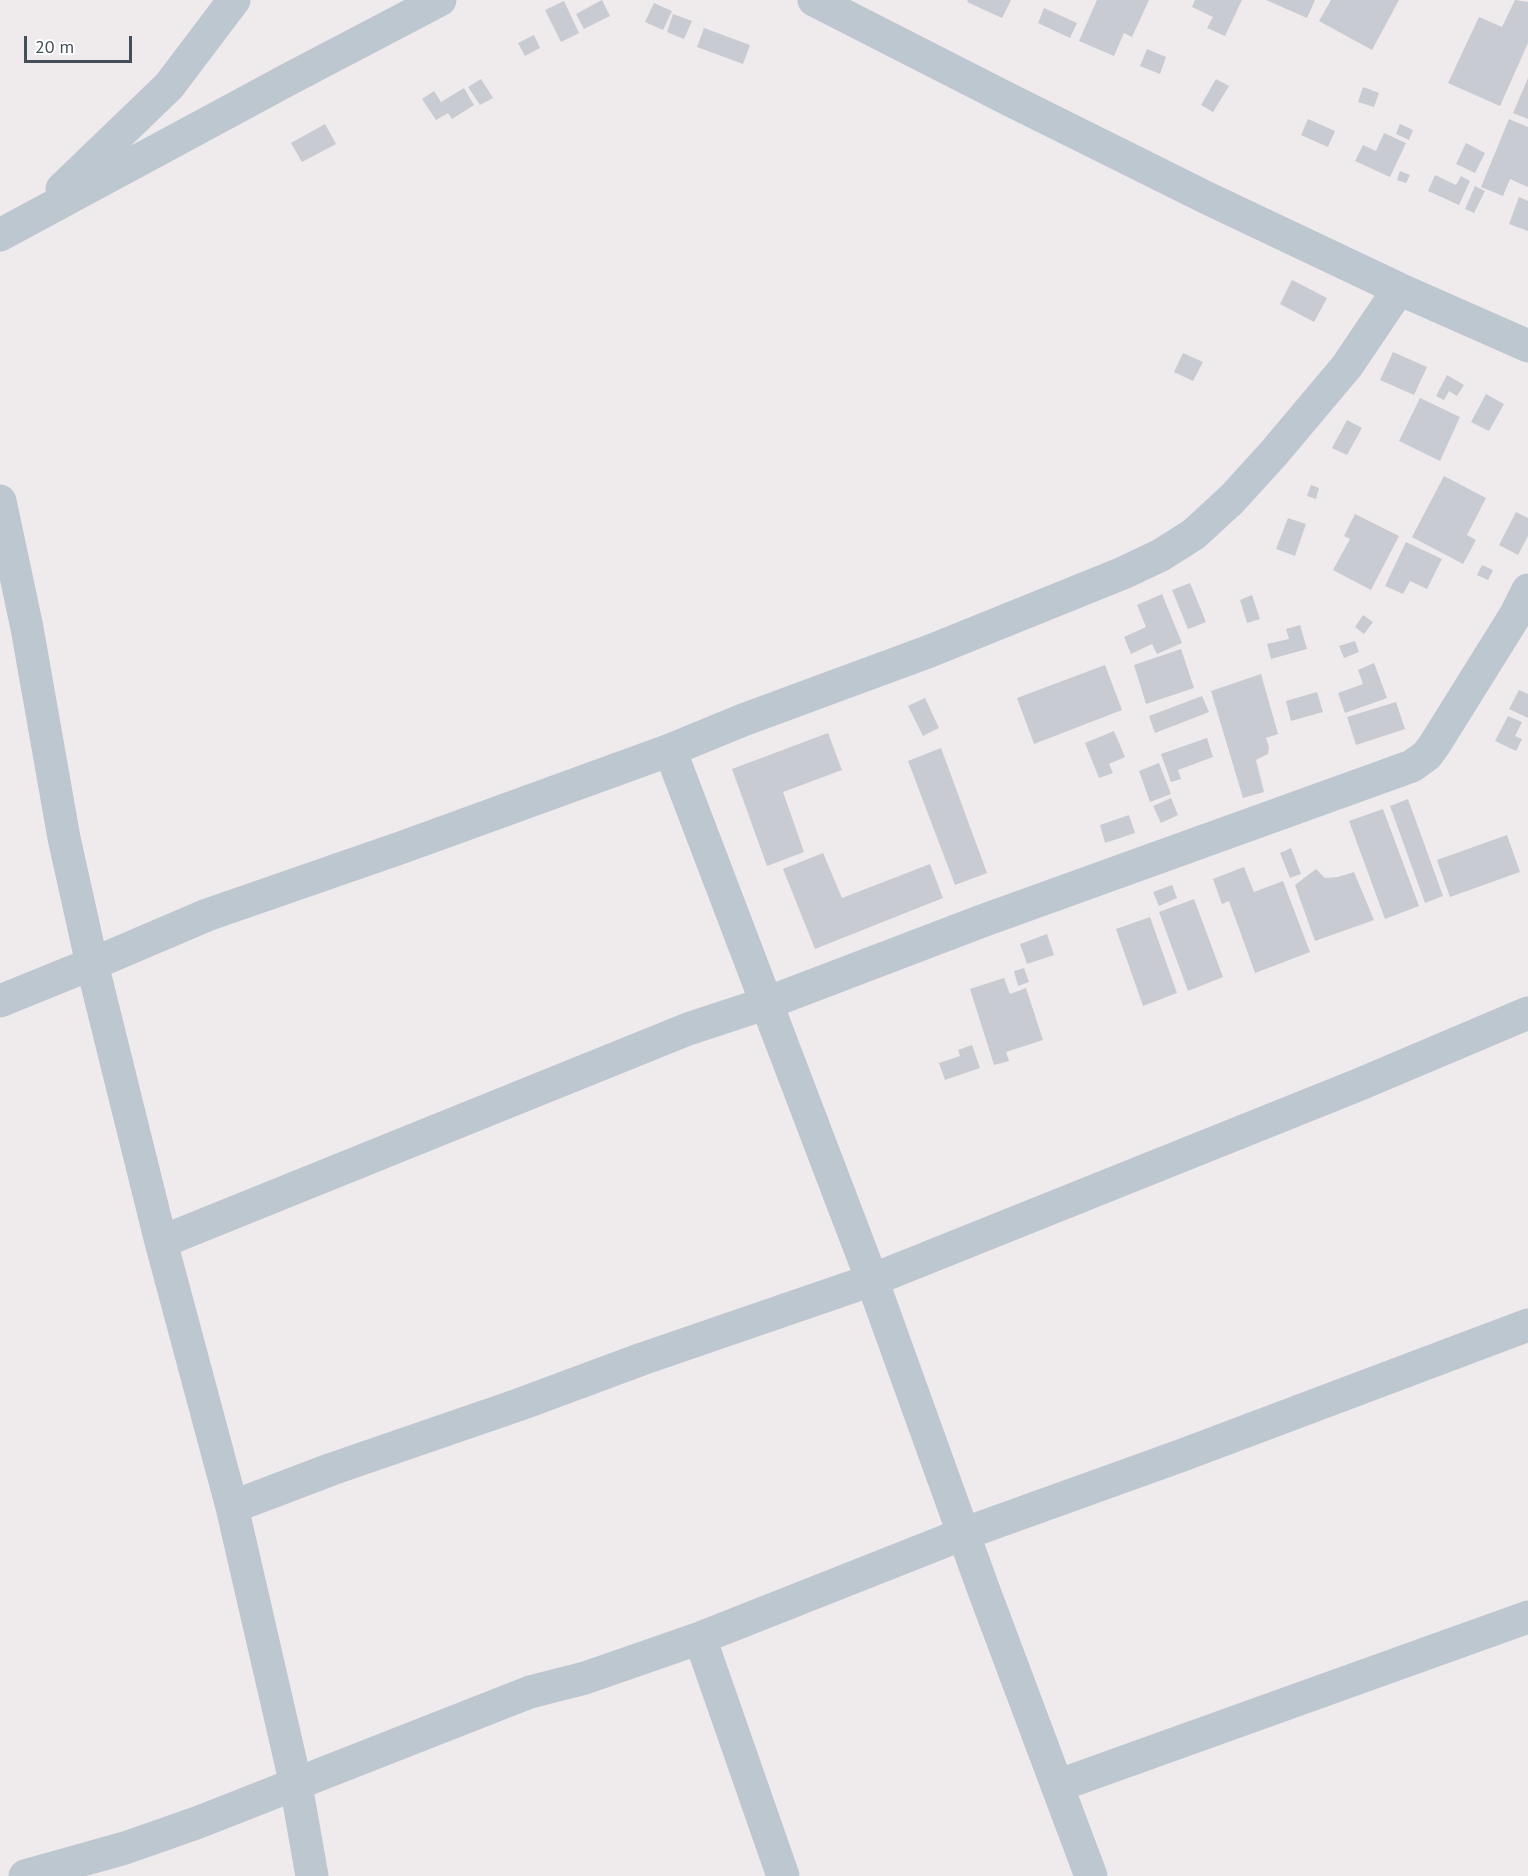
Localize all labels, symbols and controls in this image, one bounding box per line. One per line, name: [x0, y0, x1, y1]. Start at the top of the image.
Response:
scale bar: [27, 24, 135, 62]
text: 20 m: [35, 35, 74, 58]

